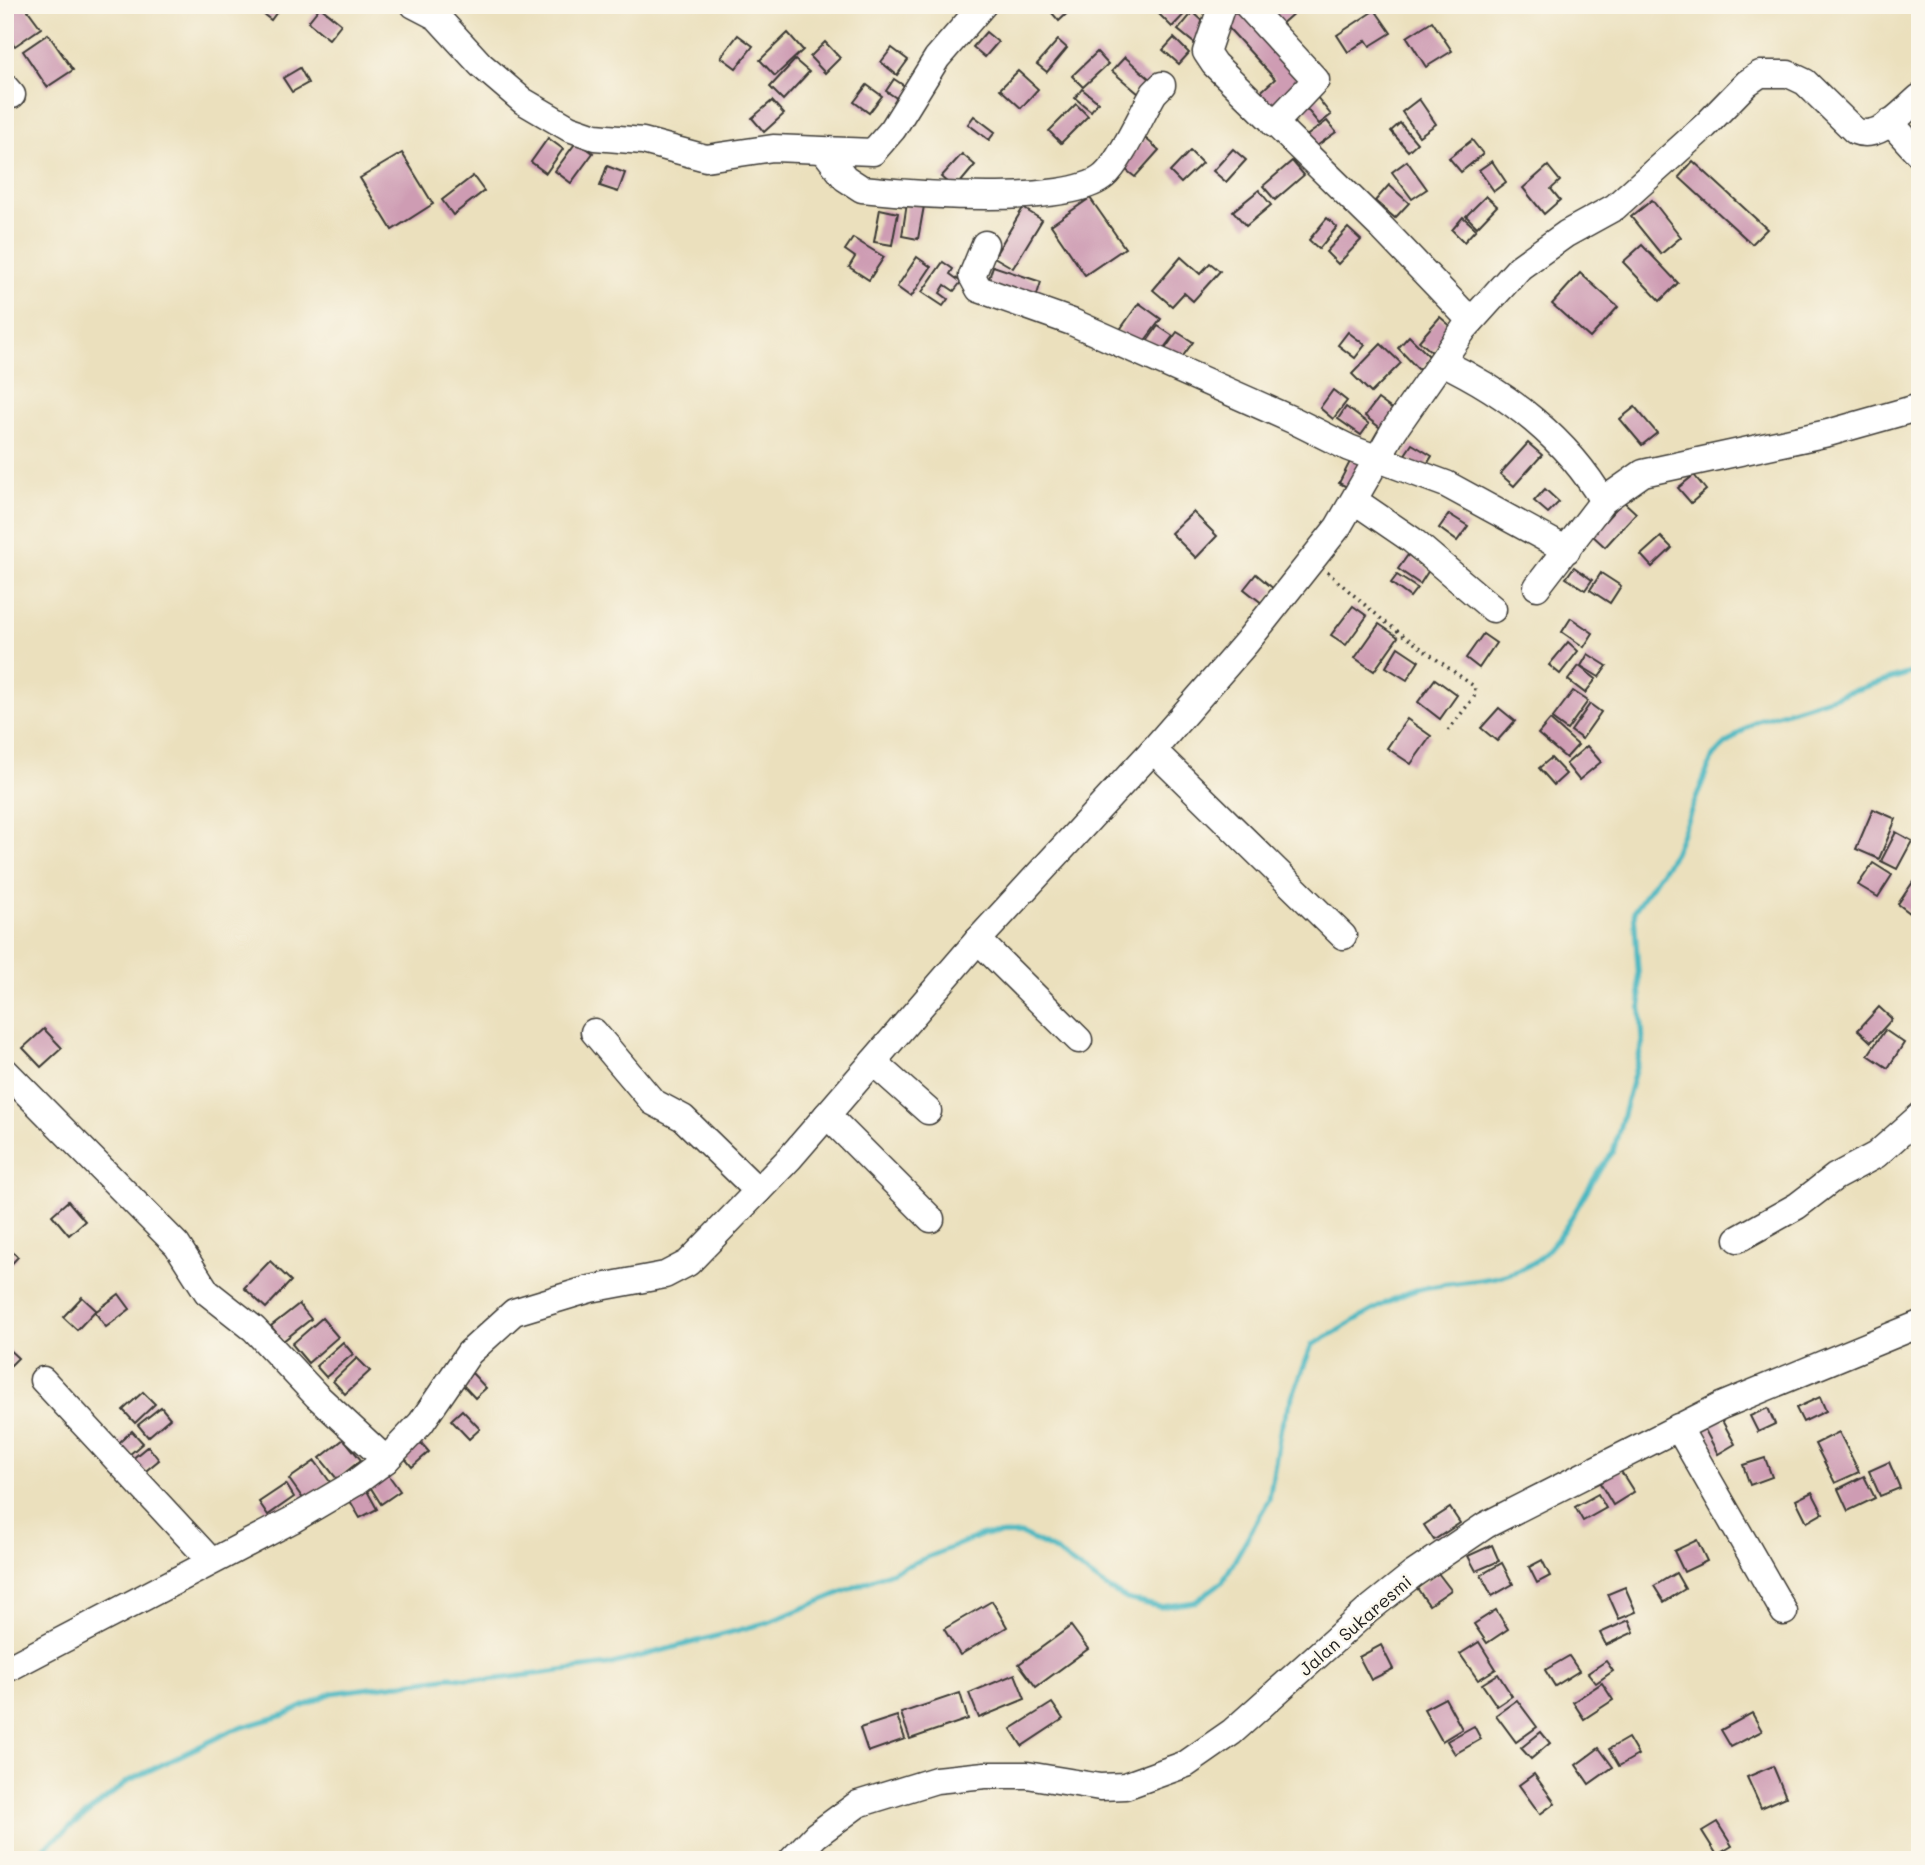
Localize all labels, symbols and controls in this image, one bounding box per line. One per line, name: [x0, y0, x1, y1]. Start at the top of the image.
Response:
street label: Jalan Sukaresmi: [1294, 1569, 1416, 1681]

